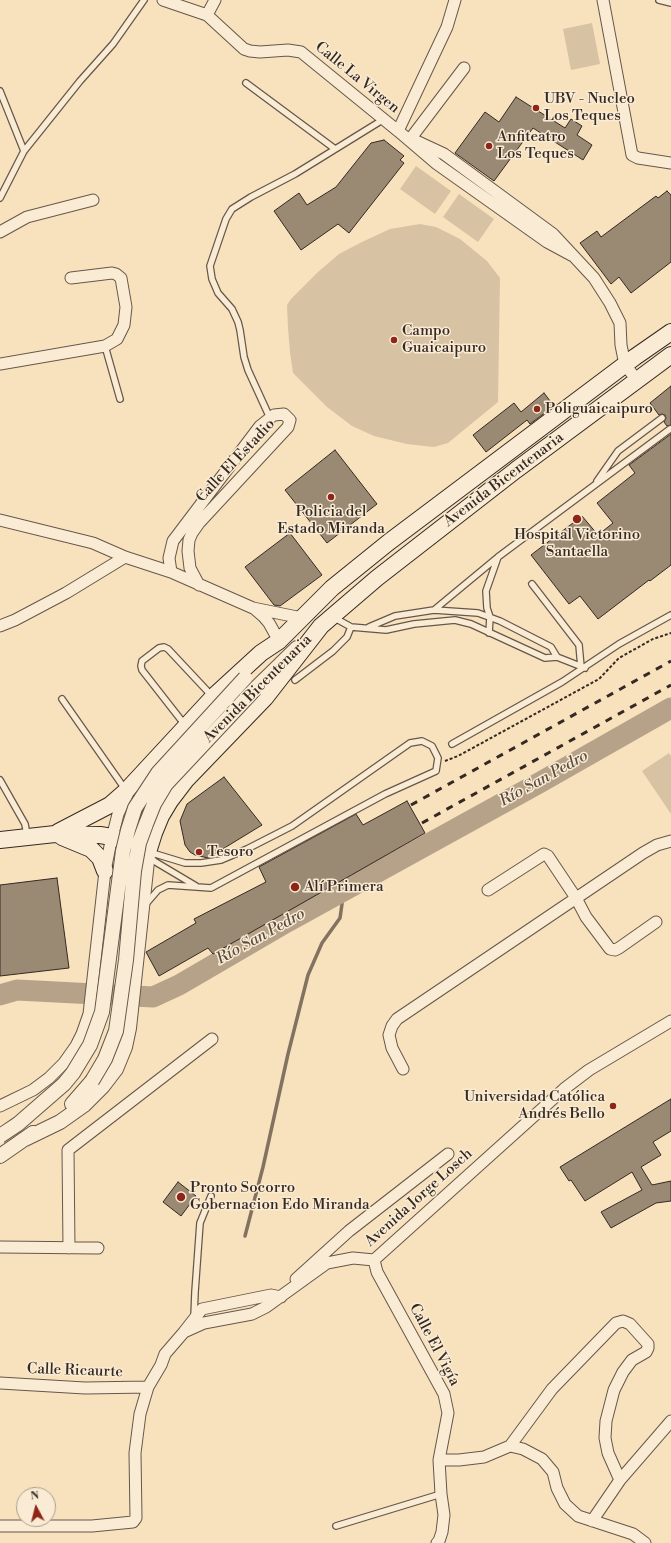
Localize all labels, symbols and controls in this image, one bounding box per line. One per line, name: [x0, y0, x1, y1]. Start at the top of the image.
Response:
street label: Calle La Virgen: [311, 38, 403, 118]
place label: UBV - Nucleo Los Teques: [544, 90, 635, 125]
marker: UBV - Nucleo Los Teques: [531, 103, 541, 113]
place label: Anfiteatro Los Teques: [497, 128, 574, 163]
marker: Anfiteatro Los Teques: [484, 141, 494, 151]
place label: Campo Guaicaipuro: [402, 322, 486, 357]
marker: Campo Guaicaipuro: [389, 335, 399, 345]
place label: Poliguaicaipuro: [545, 400, 653, 418]
marker: Poliguaicaipuro: [532, 404, 542, 414]
street label: Calle El Estadio: [193, 416, 279, 506]
street label: Avenida Bicentenaria: [440, 429, 568, 531]
marker: Policia del Estado Miranda: [326, 492, 336, 502]
place label: Policia del Estado Miranda: [277, 503, 385, 538]
marker: Hospital Victorino Santaella: [571, 513, 583, 525]
place label: Hospital Victorino Santaella: [514, 526, 640, 561]
street label: Avenida Bicentenaria: [200, 631, 316, 747]
water label: Río San Pedro: [496, 747, 592, 811]
place label: Tesoro: [207, 843, 253, 861]
marker: Tesoro: [194, 847, 204, 857]
place label: Alí Primera: [304, 878, 383, 896]
marker: Alí Primera: [289, 881, 301, 893]
water label: Río San Pedro: [213, 905, 309, 969]
place label: Universidad Católica Andrés Bello: [464, 1088, 605, 1123]
marker: Universidad Católica Andrés Bello: [608, 1101, 618, 1111]
street label: Avenida Jorge Losch: [362, 1145, 476, 1251]
place label: Pronto Socorro Gobernacion Edo Miranda: [190, 1179, 370, 1214]
marker: Pronto Socorro Gobernacion Edo Miranda: [175, 1191, 187, 1203]
street label: Calle El Vigía: [405, 1301, 463, 1389]
street label: Calle Ricaurte: [27, 1360, 123, 1382]
north arrow: [16, 1487, 56, 1527]
text: N: [29, 1489, 40, 1504]

